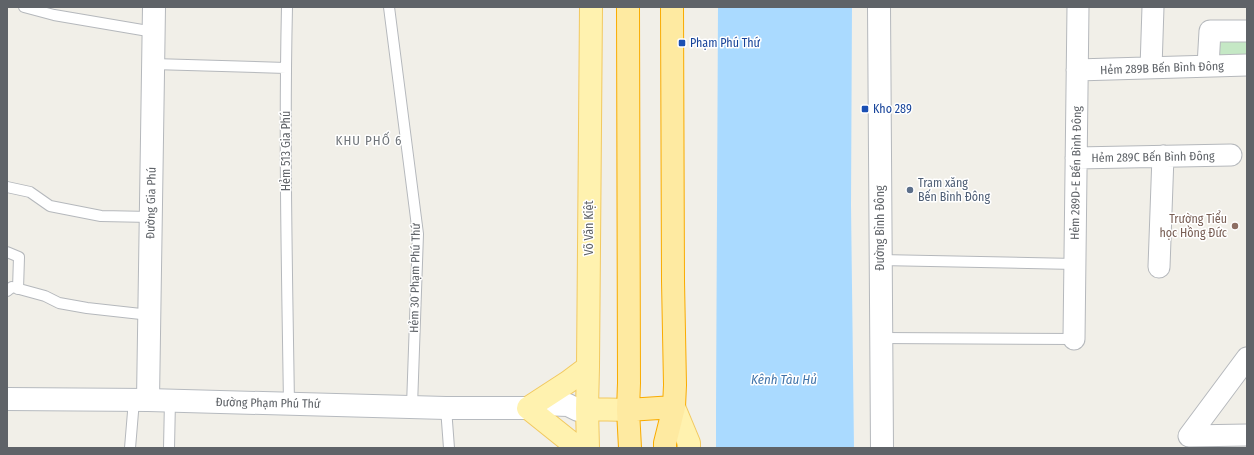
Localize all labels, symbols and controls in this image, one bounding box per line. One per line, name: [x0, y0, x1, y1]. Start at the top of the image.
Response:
place label: Phạm Phú Thứ: [690, 36, 761, 50]
marker: Phạm Phú Thứ: [677, 38, 687, 48]
street label: Hẻm 289B Bến Bình Đông: [1100, 58, 1224, 77]
place label: Kho 289: [873, 102, 912, 116]
marker: Kho 289: [860, 104, 870, 114]
street label: Hẻm 289D-E Bến Bình Đông: [1067, 105, 1084, 240]
street label: Hẻm 513 Gia Phú: [279, 111, 293, 191]
district label: KHU PHỐ 6: [336, 131, 402, 148]
street label: Hẻm 289C Bến Bình Đông: [1091, 148, 1215, 165]
street label: Đường Gia Phú: [143, 167, 159, 239]
place label: Trạm xăng Bến Bình Đông: [918, 176, 990, 204]
street label: Đường Bình Đông: [873, 185, 887, 271]
marker: Trạm xăng Bến Bình Đông: [905, 185, 915, 195]
street label: Võ Văn Kiệt: [582, 201, 596, 255]
place label: Trường Tiểu học Hồng Đức: [1159, 210, 1227, 240]
marker: Trường Tiểu học Hồng Đức: [1230, 221, 1240, 231]
street label: Hẻm 30 Phạm Phú Thứ: [407, 223, 423, 333]
water label: Kênh Tàu Hủ: [751, 372, 817, 387]
street label: Đường Phạm Phú Thứ: [215, 395, 321, 411]

